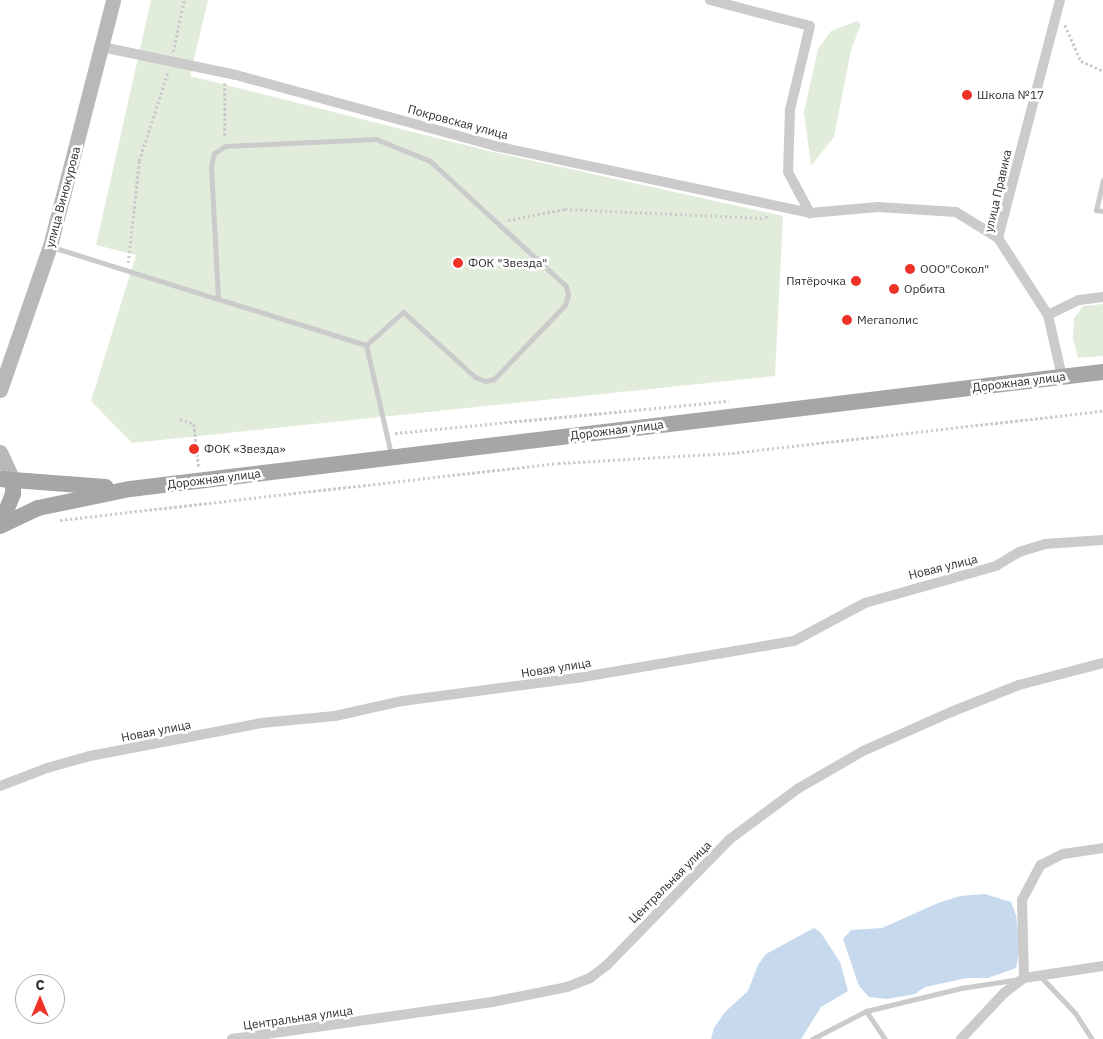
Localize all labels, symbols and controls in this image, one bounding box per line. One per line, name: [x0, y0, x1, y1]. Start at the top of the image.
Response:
place label: Школа №17: [977, 88, 1044, 102]
marker: Школа №17: [961, 89, 973, 101]
street label: Покровская улица: [406, 102, 510, 142]
street label: улица Винокурова: [43, 145, 83, 249]
street label: улица Правика: [981, 148, 1015, 234]
place label: ФОК "Звезда": [468, 256, 547, 270]
marker: ФОК "Звезда": [452, 257, 464, 269]
place label: ООО"Сокол": [920, 262, 989, 276]
marker: ООО"Сокол": [904, 263, 916, 275]
place label: Пятёрочка: [786, 274, 846, 288]
marker: Пятёрочка: [850, 275, 862, 287]
place label: Орбита: [904, 282, 945, 296]
marker: Орбита: [888, 283, 900, 295]
place label: Мегаполис: [857, 313, 918, 327]
marker: Мегаполис: [841, 314, 853, 326]
street label: Дорожная улица: [971, 369, 1067, 395]
street label: Дорожная улица: [569, 417, 665, 443]
place label: ФОК «Звезда»: [204, 442, 286, 456]
marker: ФОК «Звезда»: [188, 443, 200, 455]
street label: Дорожная улица: [166, 466, 262, 492]
street label: Новая улица: [907, 551, 979, 583]
street label: Новая улица: [520, 655, 592, 681]
street label: Новая улица: [120, 717, 192, 745]
street label: Центральная улица: [626, 838, 714, 926]
north arrow: [15, 974, 65, 1024]
text: С: [35, 976, 45, 994]
street label: Центральная улица: [242, 1003, 354, 1033]

